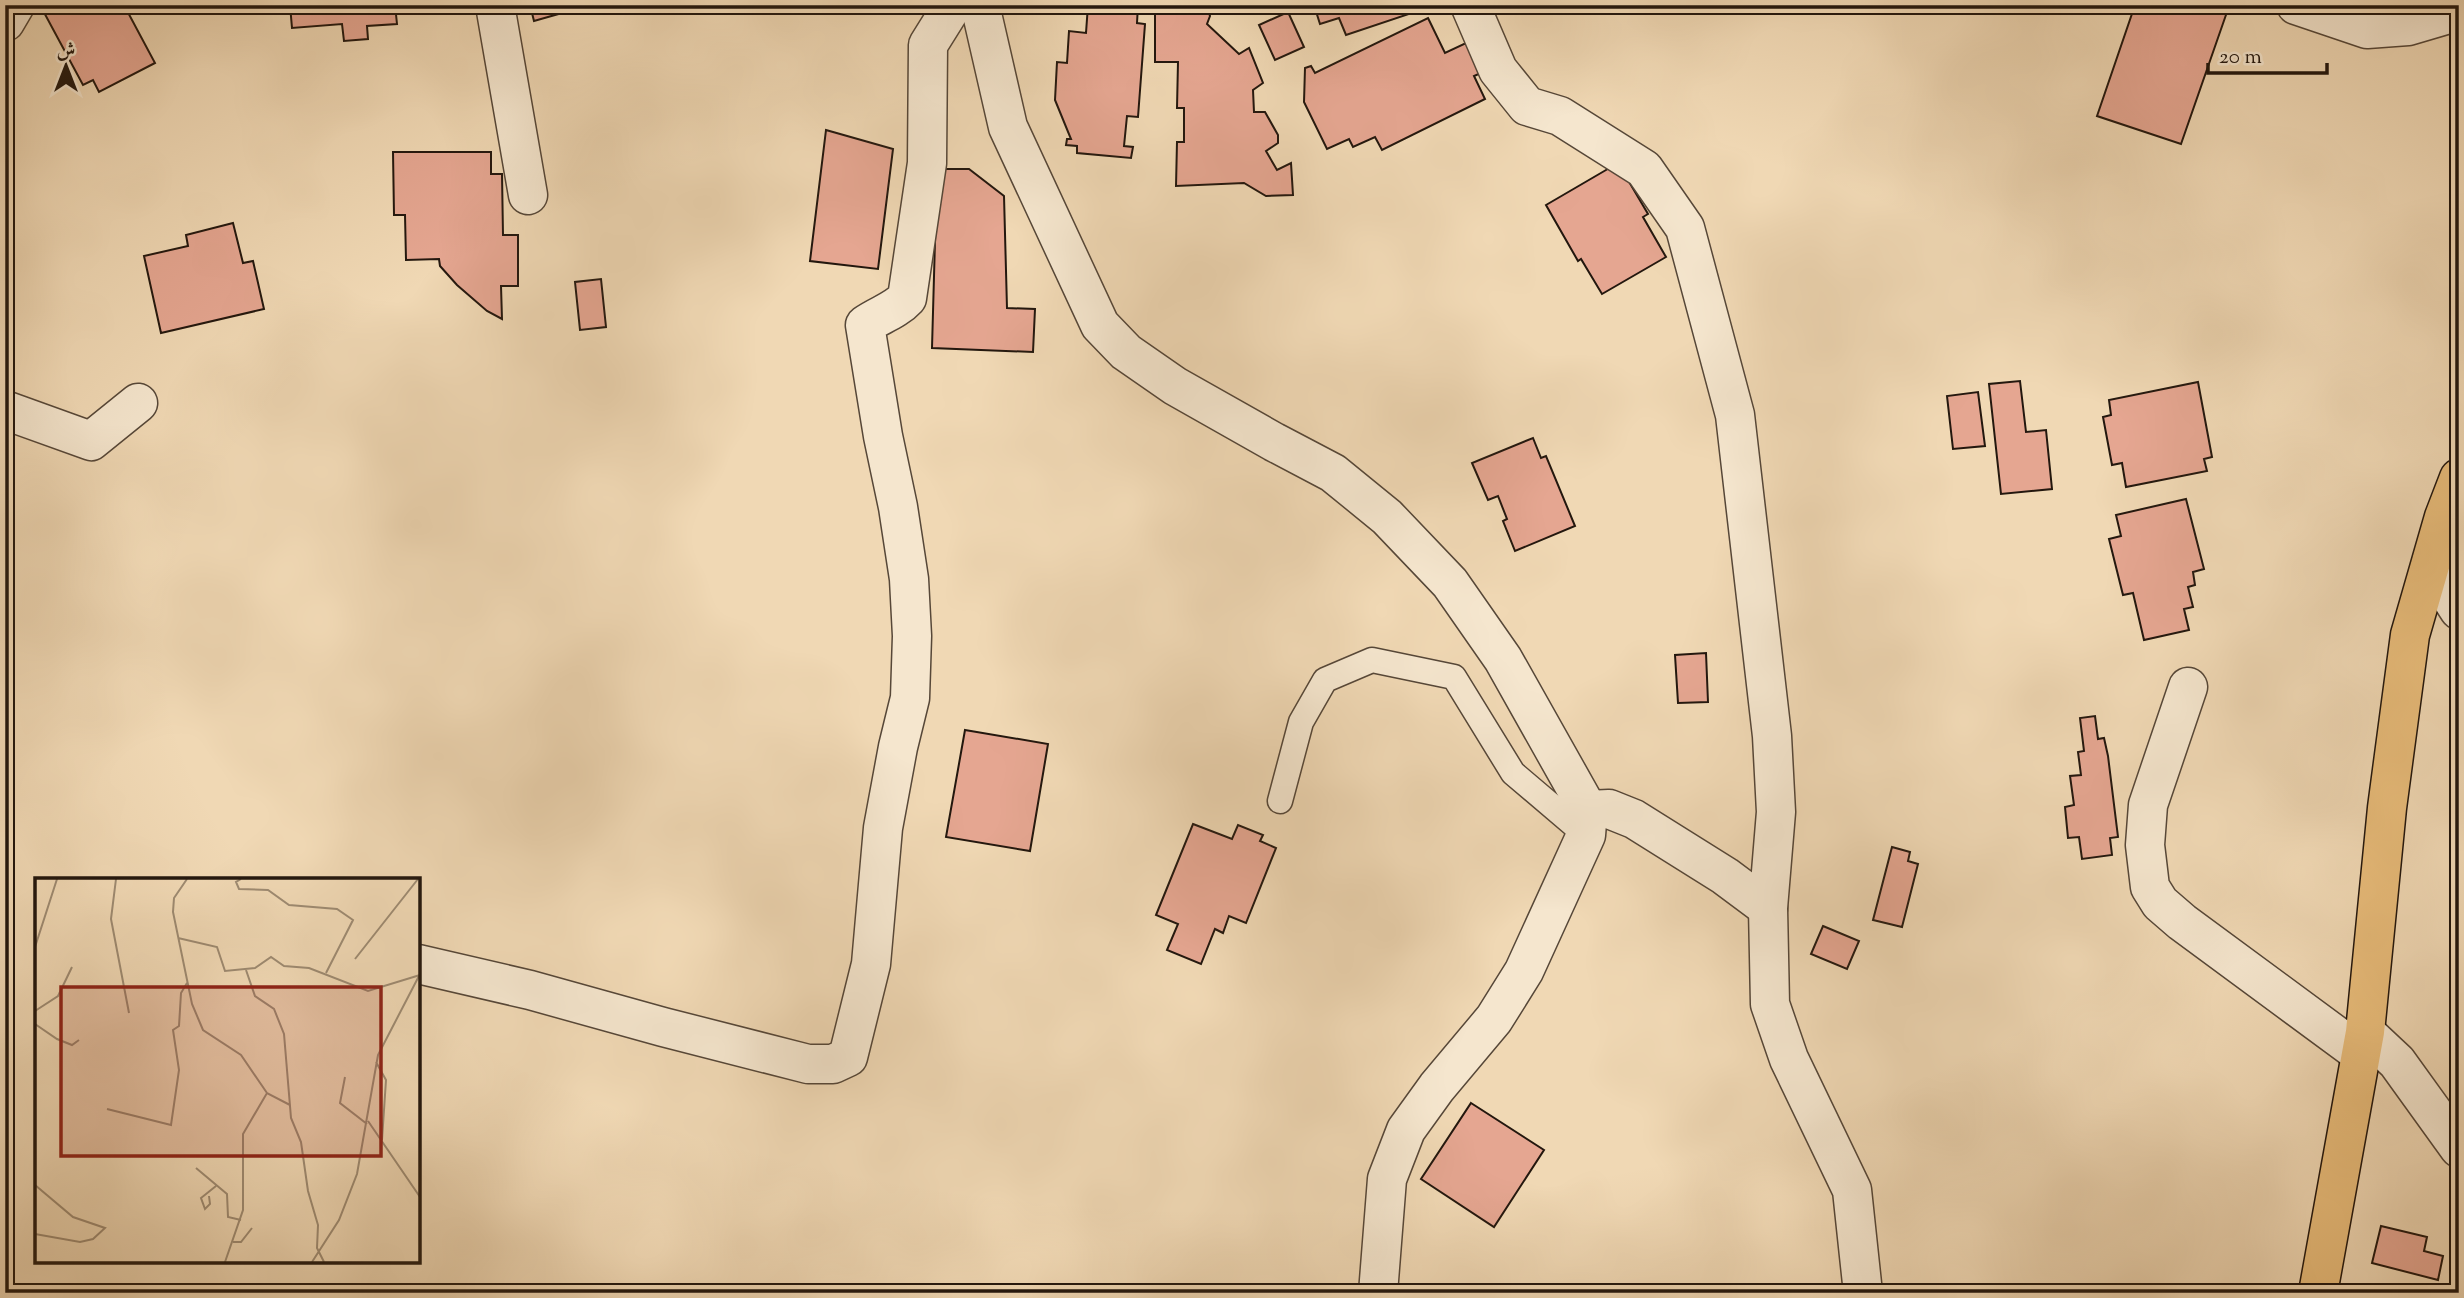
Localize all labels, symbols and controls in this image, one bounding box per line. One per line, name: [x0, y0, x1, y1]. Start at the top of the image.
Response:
north arrow: [32, 32, 102, 102]
scale bar: [2208, 32, 2328, 76]
text: ش: [57, 38, 75, 65]
text: 20 m: [2219, 43, 2262, 73]
inset map: [35, 878, 420, 1263]

